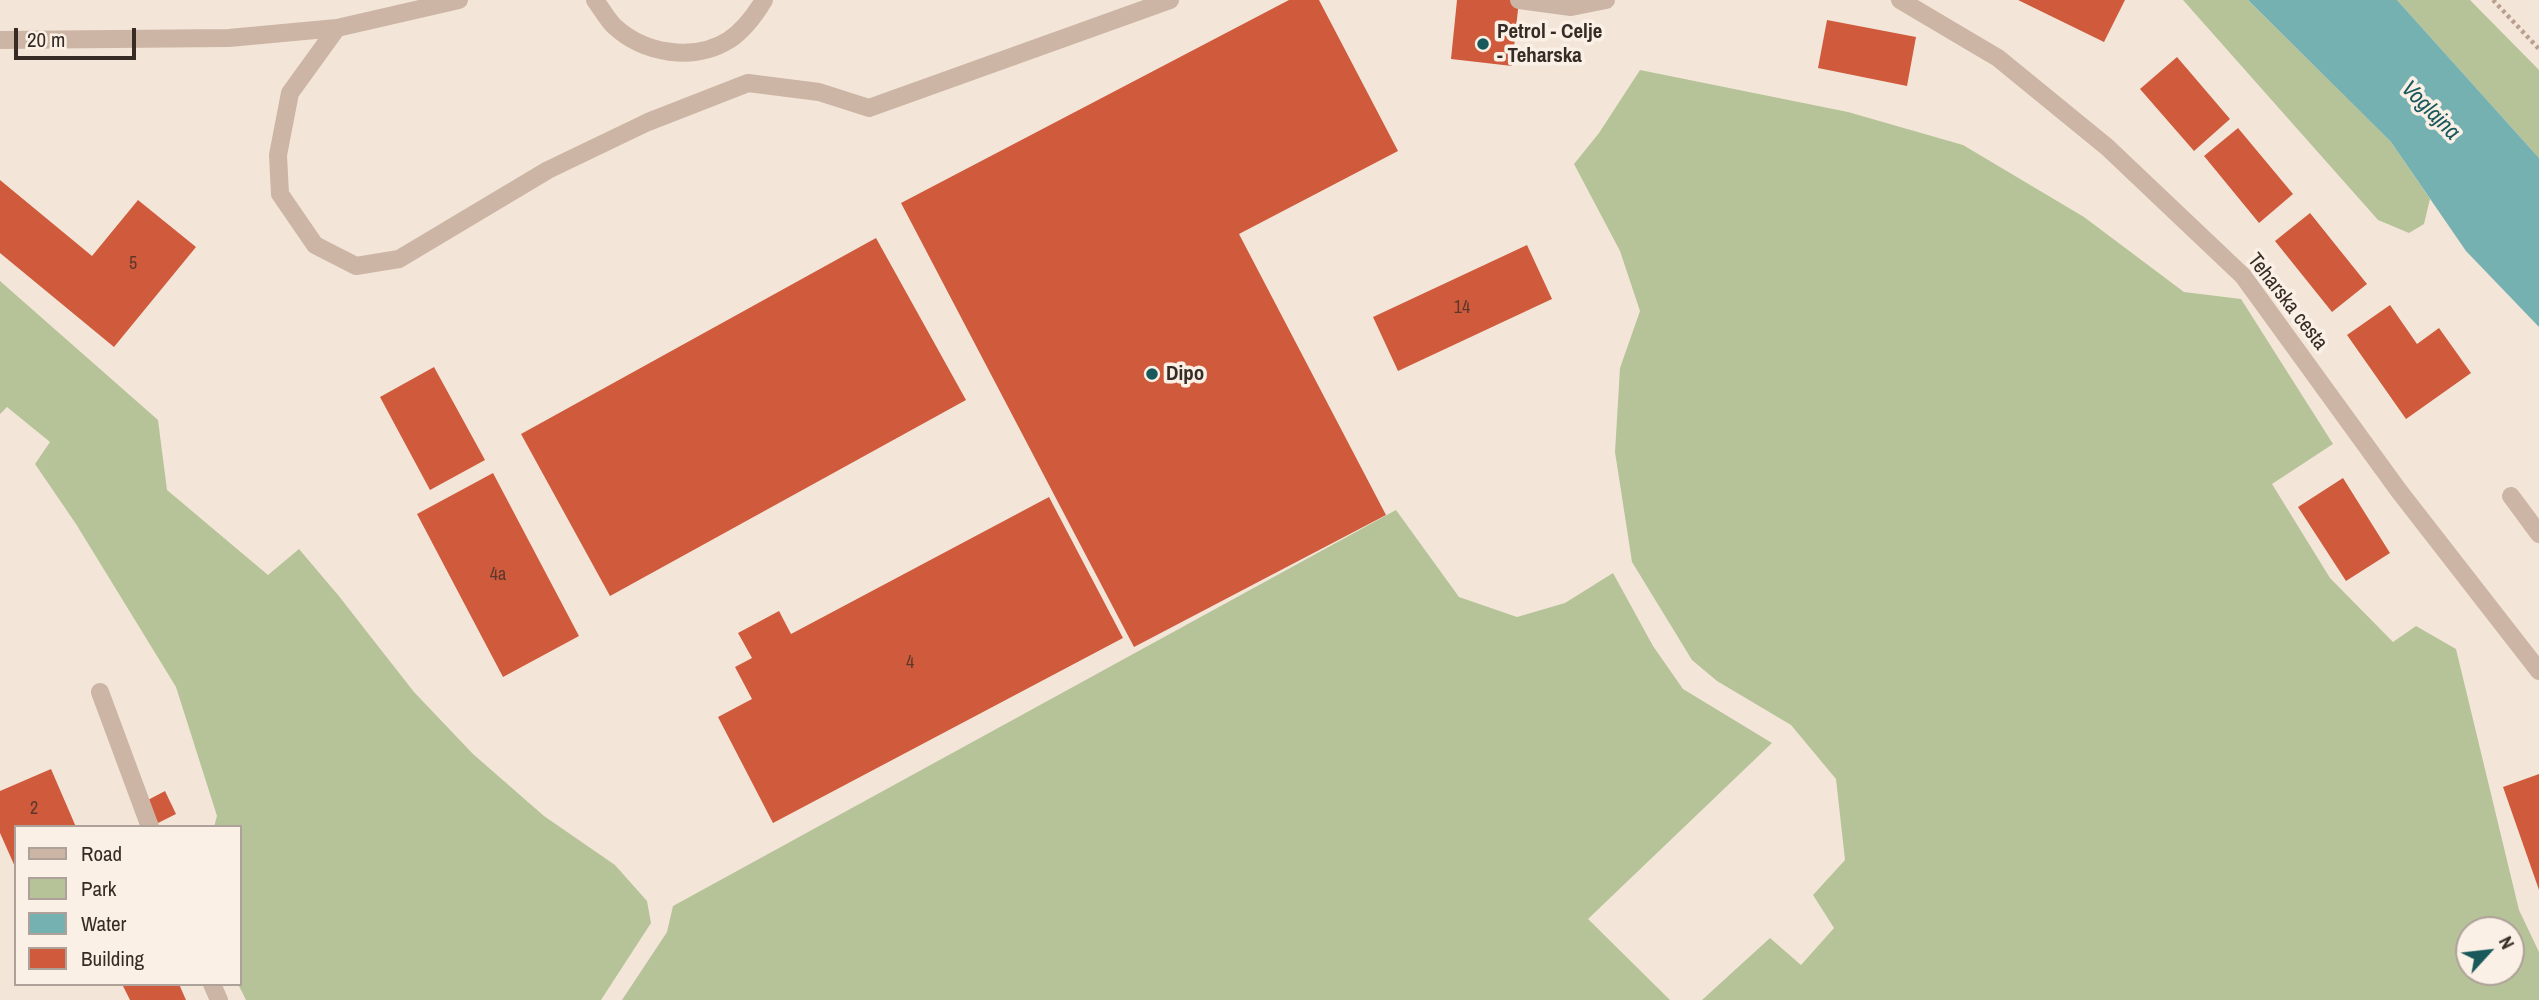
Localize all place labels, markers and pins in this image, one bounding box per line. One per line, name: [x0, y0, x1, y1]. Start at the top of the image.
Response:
place label: Petrol - Celje - Teharska: [1497, 19, 1602, 69]
marker: Petrol - Celje - Teharska: [1475, 36, 1491, 52]
place label: Dipo: [1166, 361, 1204, 387]
marker: Dipo: [1144, 366, 1160, 382]

